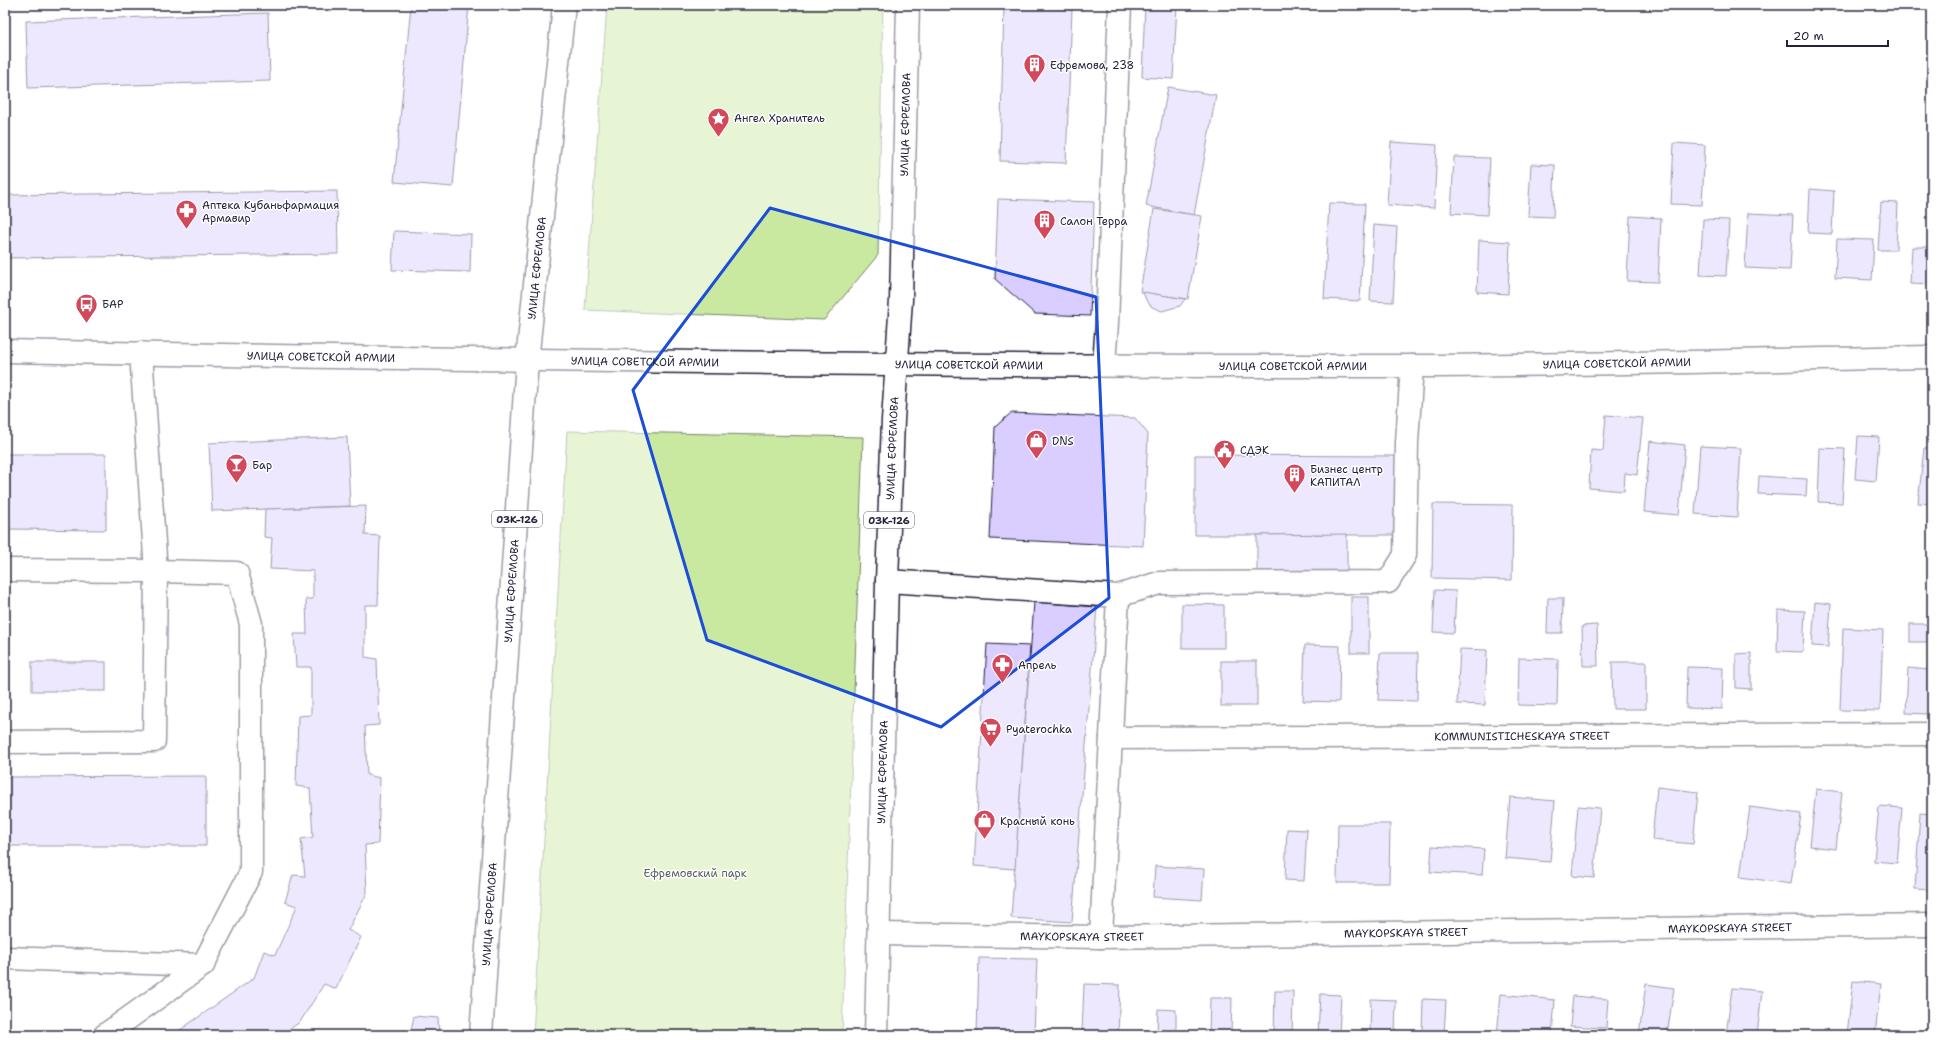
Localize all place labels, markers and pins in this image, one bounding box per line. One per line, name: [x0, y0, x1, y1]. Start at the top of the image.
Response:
building icon: Ефремова, 238: [1022, 52, 1048, 85]
place label: Ефремова, 238: [1050, 58, 1134, 73]
place icon: Ангел Хранитель: [705, 105, 731, 138]
place label: Ангел Хранитель: [734, 111, 825, 126]
pharmacy icon: Аптека Кубаньфармация Армавир: [173, 198, 199, 231]
place label: Аптека Кубаньфармация Армавир: [202, 198, 339, 226]
building icon: Салон Терра: [1031, 208, 1057, 241]
place label: Салон Терра: [1060, 214, 1127, 229]
bus stop icon: БАР: [74, 291, 100, 324]
place label: БАР: [102, 297, 124, 312]
shop icon: DNS: [1023, 428, 1049, 461]
place label: DNS: [1052, 434, 1074, 449]
public building icon: СДЭК: [1211, 437, 1237, 470]
place label: СДЭК: [1240, 443, 1269, 458]
bar icon: Бар: [223, 452, 249, 485]
place label: Бар: [252, 458, 272, 473]
building icon: Бизнес центр КАПИТАЛ: [1282, 462, 1308, 495]
place label: Бизнес центр КАПИТАЛ: [1310, 462, 1383, 490]
pharmacy icon: Апрель: [989, 652, 1015, 685]
place label: Апрель: [1018, 658, 1057, 673]
supermarket icon: Pyaterochka: [977, 716, 1003, 749]
place label: Pyaterochka: [1006, 722, 1072, 737]
shop icon: Красный конь: [971, 808, 997, 841]
place label: Красный конь: [1000, 814, 1075, 829]

